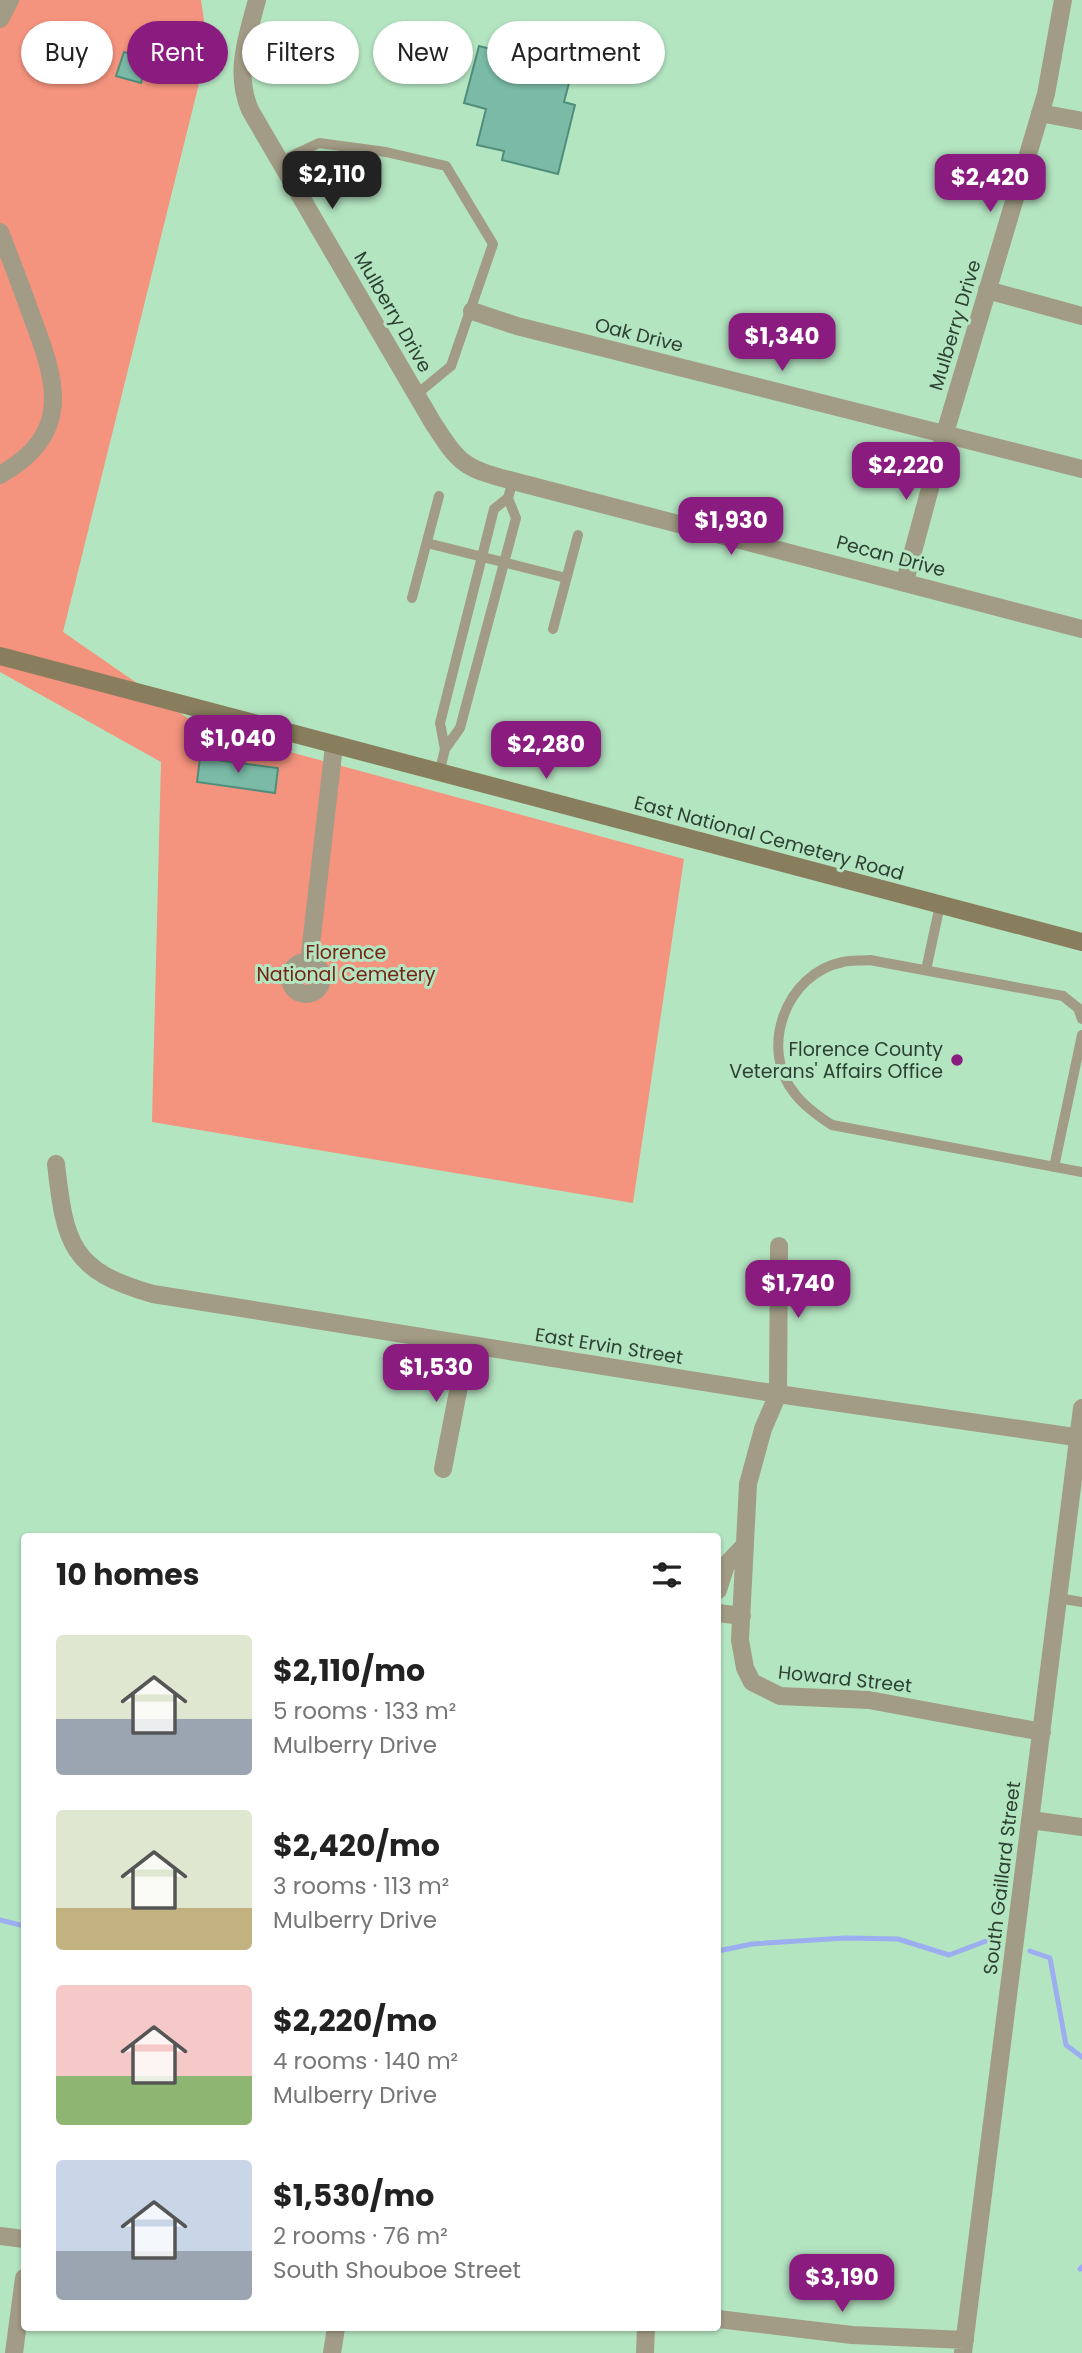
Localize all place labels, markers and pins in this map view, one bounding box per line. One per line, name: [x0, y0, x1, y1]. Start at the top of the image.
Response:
pin: $2,110: [275, 152, 389, 211]
pin: $2,420: [933, 154, 1047, 214]
pin: $1,340: [725, 314, 839, 373]
pin: $2,220: [849, 442, 963, 502]
pin: $1,930: [674, 498, 788, 557]
pin: $1,040: [181, 716, 295, 775]
pin: $2,280: [489, 722, 603, 781]
place label: Florence County Veterans' Affairs Office: [729, 1036, 943, 1085]
marker: Florence County Veterans' Affairs Office: [949, 1052, 965, 1068]
pin: $1,740: [741, 1260, 855, 1320]
pin: $1,530: [379, 1344, 493, 1404]
pin: $3,190: [785, 2254, 899, 2314]

